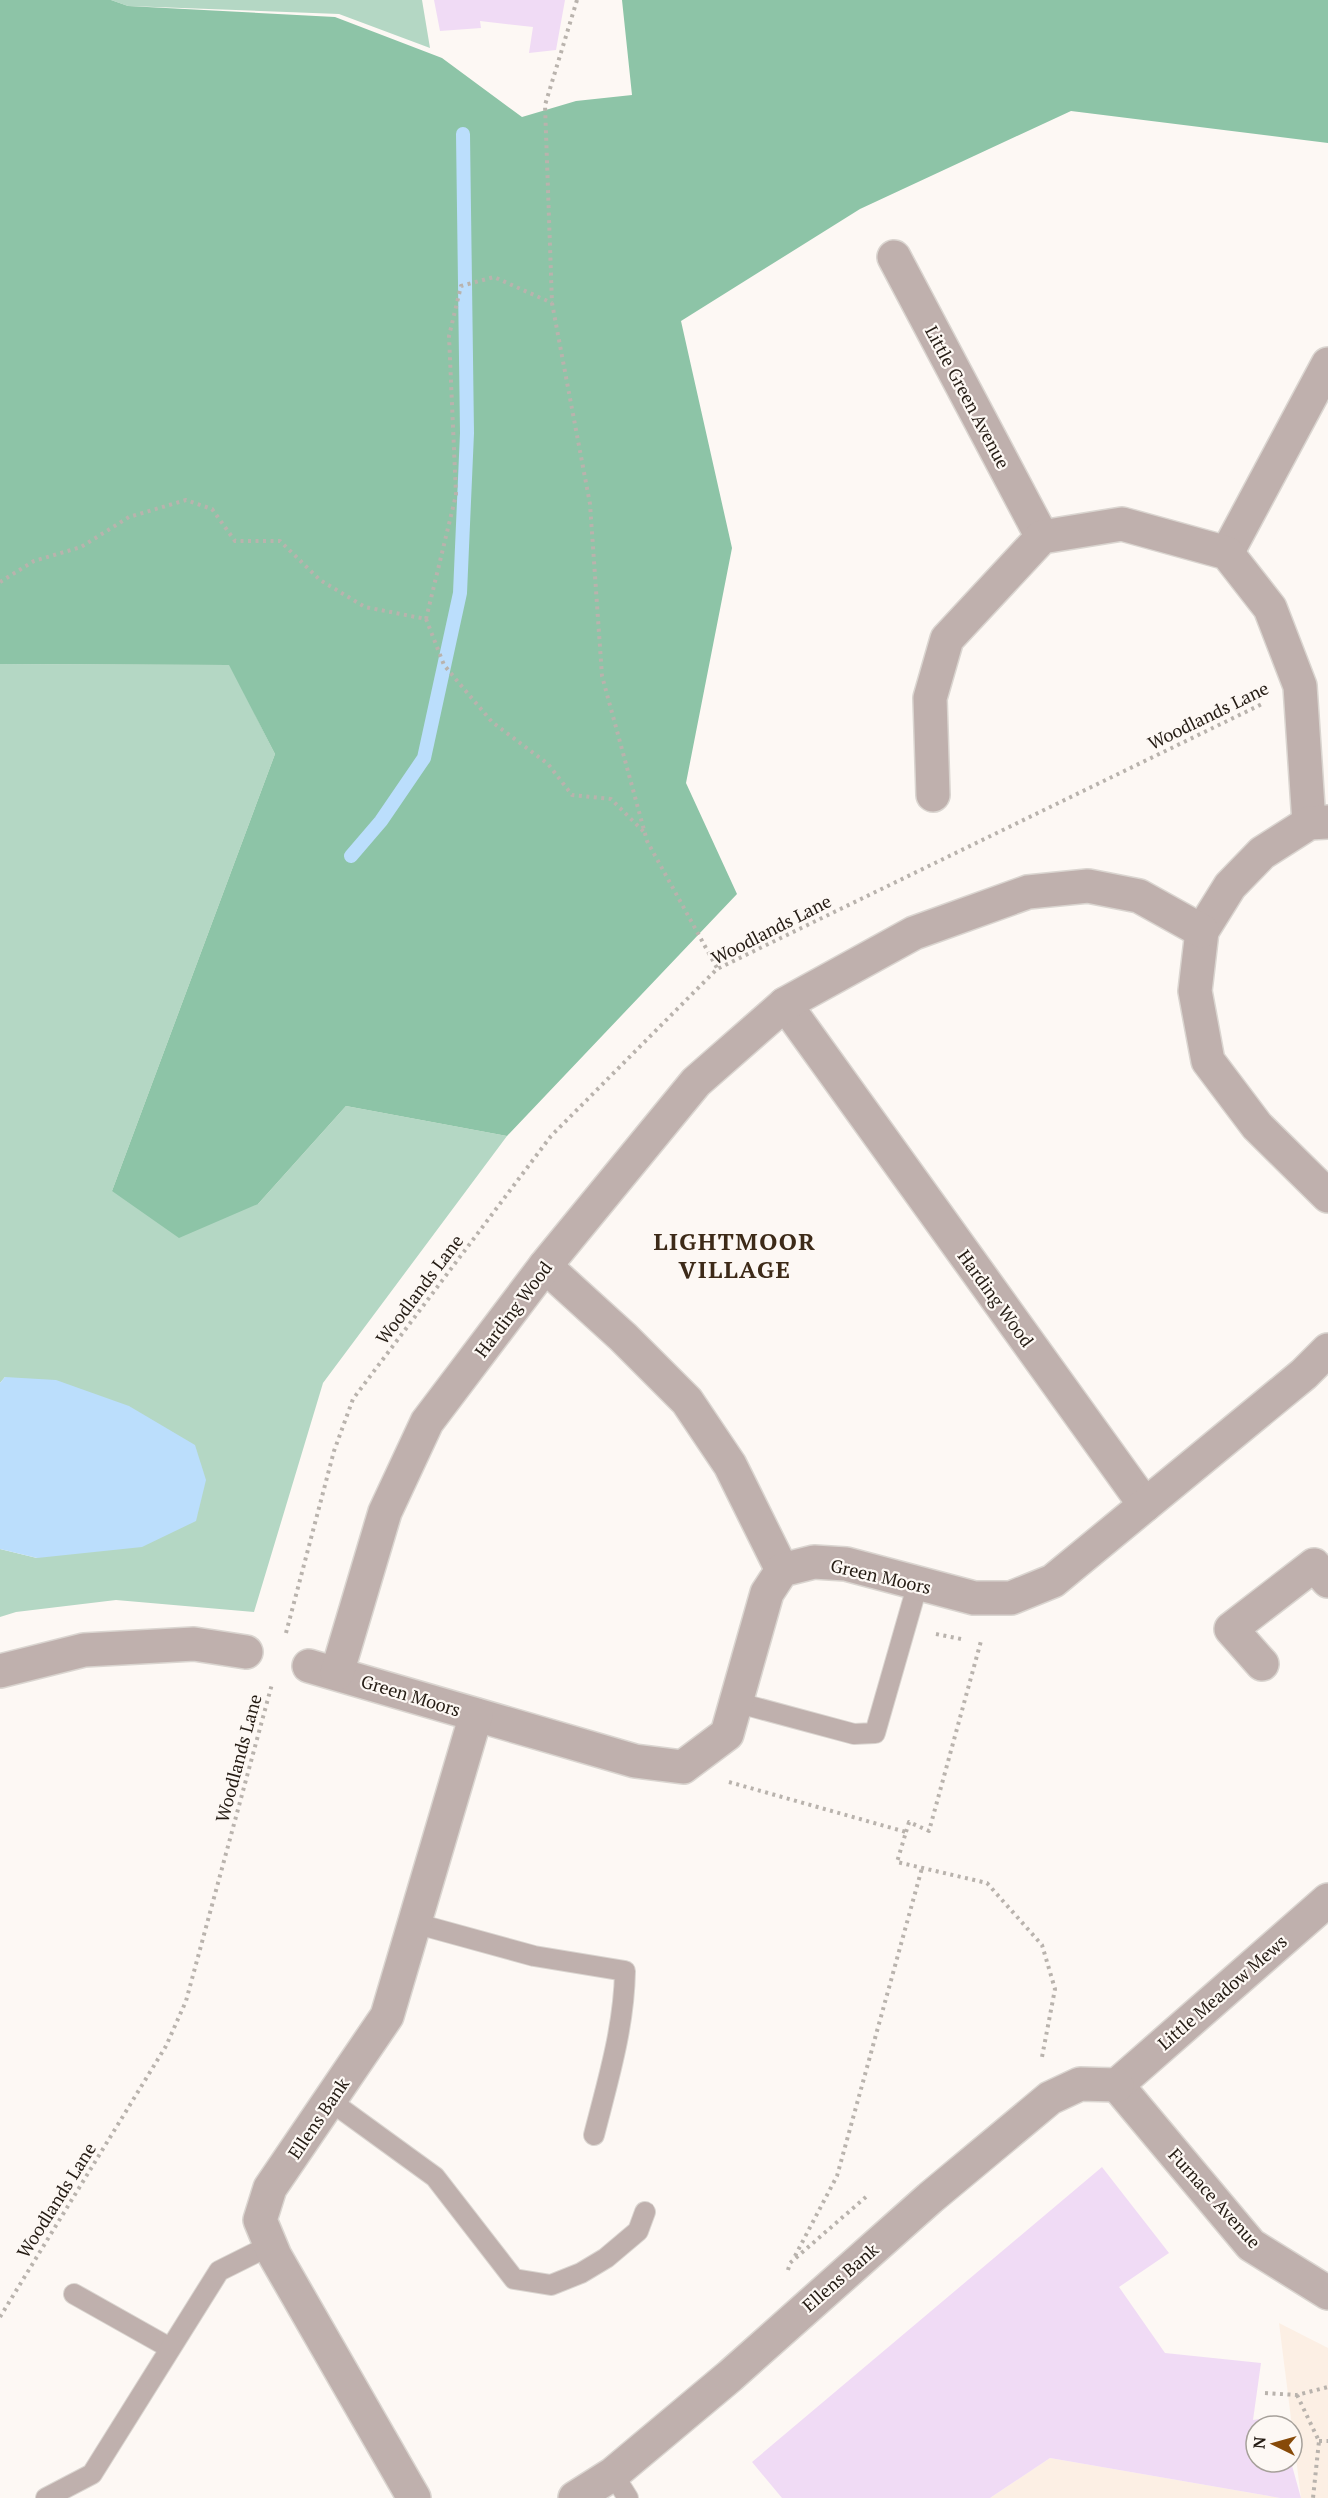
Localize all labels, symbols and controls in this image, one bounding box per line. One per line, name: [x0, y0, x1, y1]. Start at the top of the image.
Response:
street label: Little Green Avenue: [920, 321, 1016, 473]
street label: Woodlands Lane: [1144, 675, 1272, 755]
street label: Woodlands Lane: [707, 888, 835, 970]
district label: LIGHTMOOR VILLAGE: [653, 1225, 817, 1285]
street label: Woodlands Lane: [370, 1229, 468, 1349]
street label: Harding Wood: [953, 1245, 1039, 1351]
street label: Harding Wood: [469, 1256, 557, 1362]
street label: Green Moors: [828, 1553, 934, 1599]
street label: Green Moors: [358, 1669, 464, 1721]
street label: Woodlands Lane: [209, 1691, 267, 1825]
street label: Little Meadow Mews: [1152, 1929, 1292, 2055]
street label: Ellens Bank: [282, 2072, 354, 2163]
street label: Woodlands Lane: [11, 2138, 101, 2262]
street label: Furnace Avenue: [1164, 2143, 1266, 2253]
street label: Ellens Bank: [797, 2237, 884, 2317]
north arrow: [1244, 2414, 1304, 2474]
text: N: [1248, 2436, 1271, 2450]

